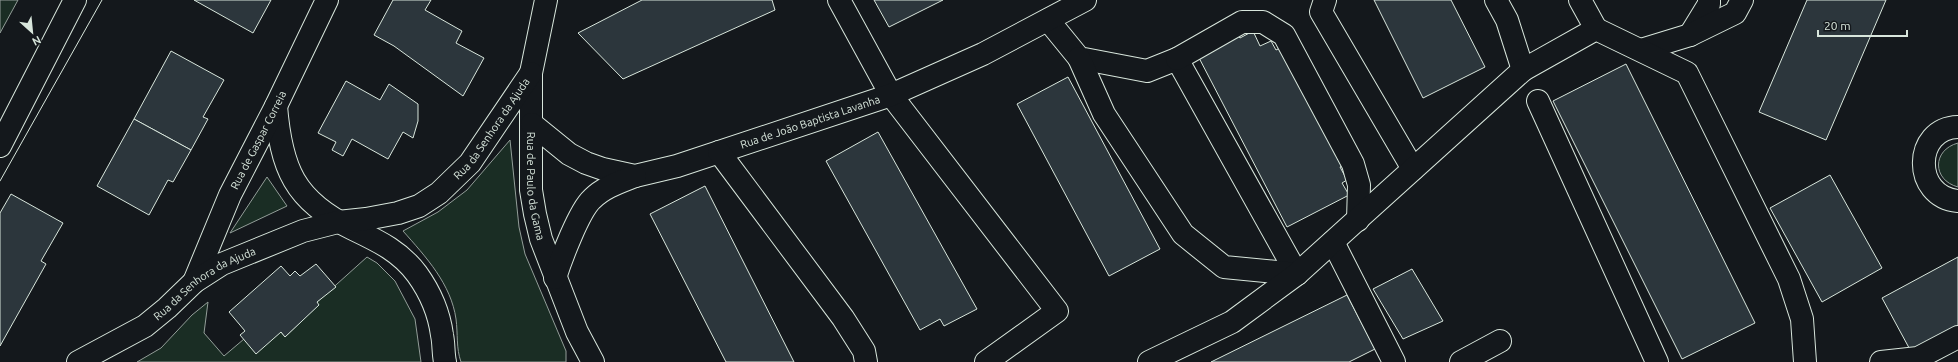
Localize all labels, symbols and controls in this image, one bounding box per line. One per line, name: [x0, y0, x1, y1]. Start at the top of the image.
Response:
north arrow: [12, 12, 52, 52]
scale bar: [1818, 12, 1907, 38]
text: 20 m: [1824, 19, 1851, 32]
text: N: [30, 34, 43, 48]
street label: Rua da Senhora da Ajuda: [451, 76, 532, 182]
street label: Rua de Gaspar Correia: [228, 89, 288, 191]
street label: Rua de João Baptista Lavanha: [739, 93, 882, 151]
street label: Rua de Paulo da Gama: [525, 132, 547, 241]
street label: Rua da Senhora da Ajuda: [151, 245, 257, 322]

